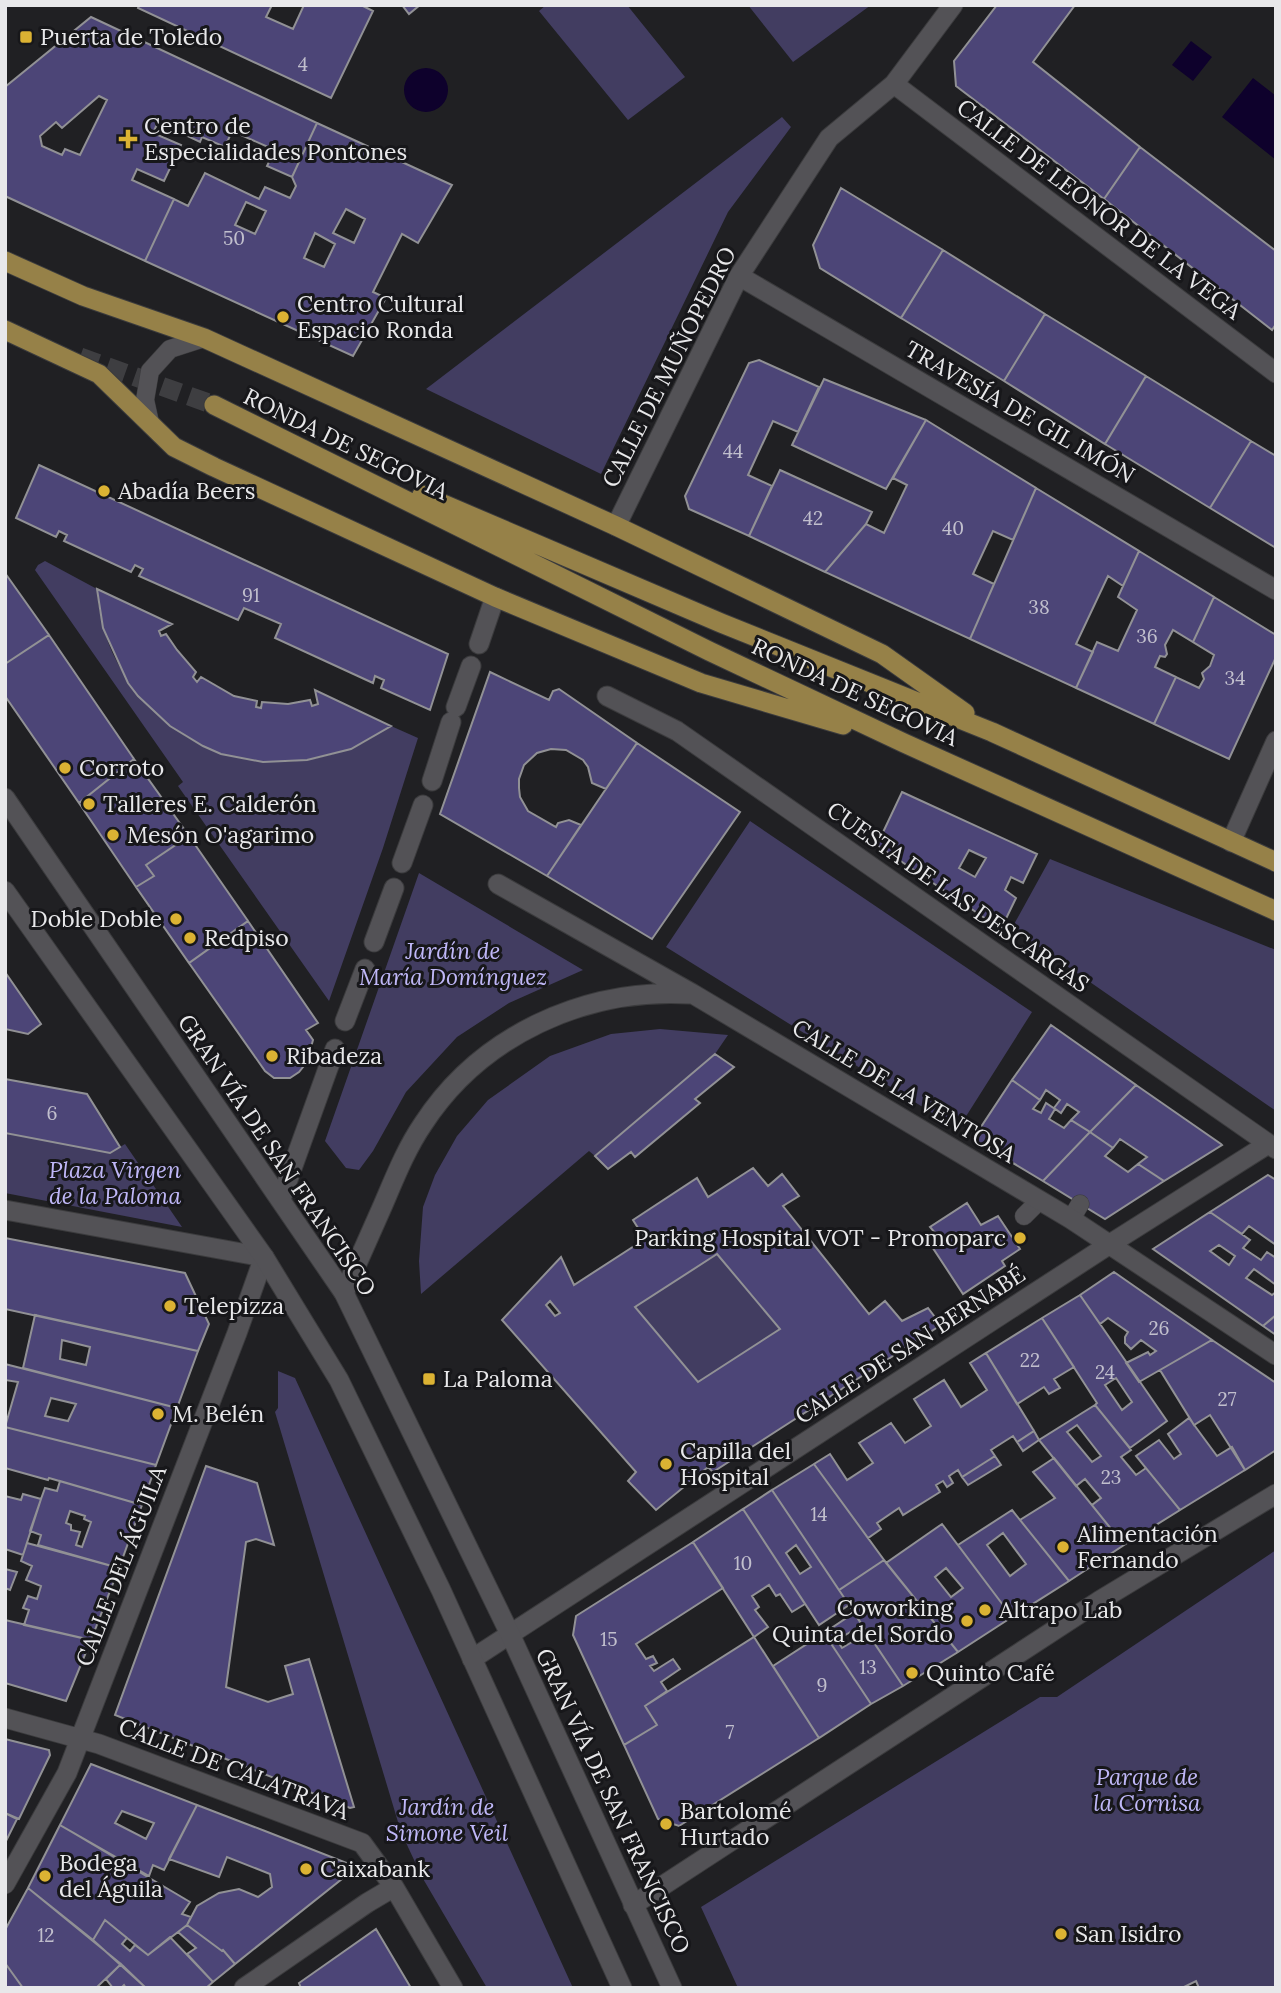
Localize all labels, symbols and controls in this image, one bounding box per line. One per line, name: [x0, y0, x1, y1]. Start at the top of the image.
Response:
place label: Puerta de Toledo: [40, 22, 222, 51]
marker: Puerta de Toledo: [18, 29, 34, 45]
house number: 4: [298, 52, 308, 76]
street label: CALLE DE LEONOR DE LA VEGA: [951, 92, 1248, 325]
place label: Centro de Especialidades Pontones: [144, 111, 407, 166]
marker: Centro de Especialidades Pontones: [118, 129, 138, 149]
house number: 50: [223, 226, 245, 250]
street label: CALLE DE MUÑOPEDRO: [595, 242, 742, 492]
place label: Centro Cultural Espacio Ronda: [297, 289, 464, 344]
marker: Centro Cultural Espacio Ronda: [275, 309, 291, 325]
street label: TRAVESÍA DE GIL IMÓN: [900, 334, 1140, 489]
street label: RONDA DE SEGOVIA: [239, 381, 454, 506]
house number: 44: [723, 439, 743, 463]
place label: Abadía Beers: [117, 476, 256, 505]
marker: Abadía Beers: [96, 483, 112, 499]
house number: 42: [803, 506, 823, 530]
house number: 40: [942, 516, 964, 540]
house number: 91: [242, 583, 260, 607]
house number: 38: [1028, 595, 1050, 619]
house number: 36: [1136, 624, 1158, 648]
street label: RONDA DE SEGOVIA: [747, 631, 963, 752]
house number: 34: [1225, 666, 1245, 690]
place label: Corroto: [79, 753, 164, 782]
marker: Corroto: [57, 760, 73, 776]
place label: Talleres E. Calderón: [103, 789, 317, 818]
street label: CUESTA DE LAS DESCARGAS: [822, 795, 1095, 998]
marker: Talleres E. Calderón: [81, 796, 97, 812]
place label: Mesón O'agarimo: [127, 820, 314, 849]
marker: Mesón O'agarimo: [105, 827, 121, 843]
place label: Doble Doble: [31, 904, 162, 933]
marker: Doble Doble: [168, 911, 184, 927]
place label: Redpiso: [204, 923, 289, 952]
marker: Redpiso: [182, 930, 198, 946]
park label: Jardín de María Domínguez: [359, 936, 547, 991]
street label: GRAN VÍA DE SAN FRANCISCO: [172, 1008, 383, 1301]
street label: CALLE DE LA VENTOSA: [787, 1012, 1022, 1169]
place label: Ribadeza: [286, 1041, 382, 1070]
marker: Ribadeza: [264, 1048, 280, 1064]
house number: 6: [47, 1101, 58, 1125]
park label: Plaza Virgen de la Paloma: [49, 1155, 181, 1210]
place label: Parking Hospital VOT - Promoparc: [634, 1223, 1006, 1252]
marker: Parking Hospital VOT - Promoparc: [1012, 1230, 1028, 1246]
street label: CALLE DE SAN BERNABÉ: [789, 1259, 1030, 1430]
place label: Telepizza: [184, 1291, 284, 1320]
marker: Telepizza: [162, 1298, 178, 1314]
house number: 26: [1148, 1316, 1170, 1340]
house number: 22: [1020, 1348, 1040, 1372]
house number: 24: [1095, 1360, 1115, 1384]
place label: La Paloma: [443, 1364, 553, 1393]
marker: La Paloma: [421, 1371, 437, 1387]
house number: 27: [1218, 1387, 1237, 1411]
place label: M. Belén: [172, 1399, 264, 1428]
marker: M. Belén: [150, 1406, 166, 1422]
place label: Capilla del Hospital: [680, 1436, 791, 1491]
marker: Capilla del Hospital: [658, 1456, 674, 1472]
street label: CALLE DEL ÁGUILA: [69, 1461, 172, 1670]
house number: 23: [1101, 1465, 1121, 1489]
house number: 14: [810, 1502, 828, 1526]
place label: Alimentación Fernando: [1076, 1519, 1218, 1574]
marker: Alimentación Fernando: [1055, 1539, 1071, 1555]
house number: 10: [734, 1551, 752, 1575]
place label: Coworking Quinta del Sordo: [772, 1593, 954, 1648]
place label: Altrapo Lab: [998, 1595, 1123, 1624]
marker: Altrapo Lab: [977, 1602, 993, 1618]
marker: Coworking Quinta del Sordo: [959, 1613, 975, 1629]
house number: 15: [600, 1627, 618, 1651]
street label: GRAN VÍA DE SAN FRANCISCO: [530, 1643, 697, 1958]
house number: 13: [859, 1655, 877, 1679]
place label: Quinto Café: [926, 1658, 1055, 1687]
marker: Quinto Café: [904, 1665, 920, 1681]
house number: 9: [817, 1673, 827, 1697]
street label: CALLE DE CALATRAVA: [115, 1711, 354, 1826]
house number: 7: [726, 1720, 735, 1744]
park label: Parque de la Cornisa: [1093, 1762, 1201, 1817]
park label: Jardín de Simone Veil: [386, 1792, 509, 1847]
place label: Bartolomé Hurtado: [680, 1796, 791, 1851]
marker: Bartolomé Hurtado: [658, 1816, 674, 1832]
place label: Bodega del Águila: [59, 1848, 163, 1903]
place label: Caixabank: [320, 1854, 431, 1883]
marker: Caixabank: [298, 1861, 314, 1877]
marker: Bodega del Águila: [37, 1868, 53, 1884]
place label: San Isidro: [1075, 1919, 1182, 1948]
house number: 12: [37, 1923, 55, 1947]
marker: San Isidro: [1053, 1926, 1069, 1942]

